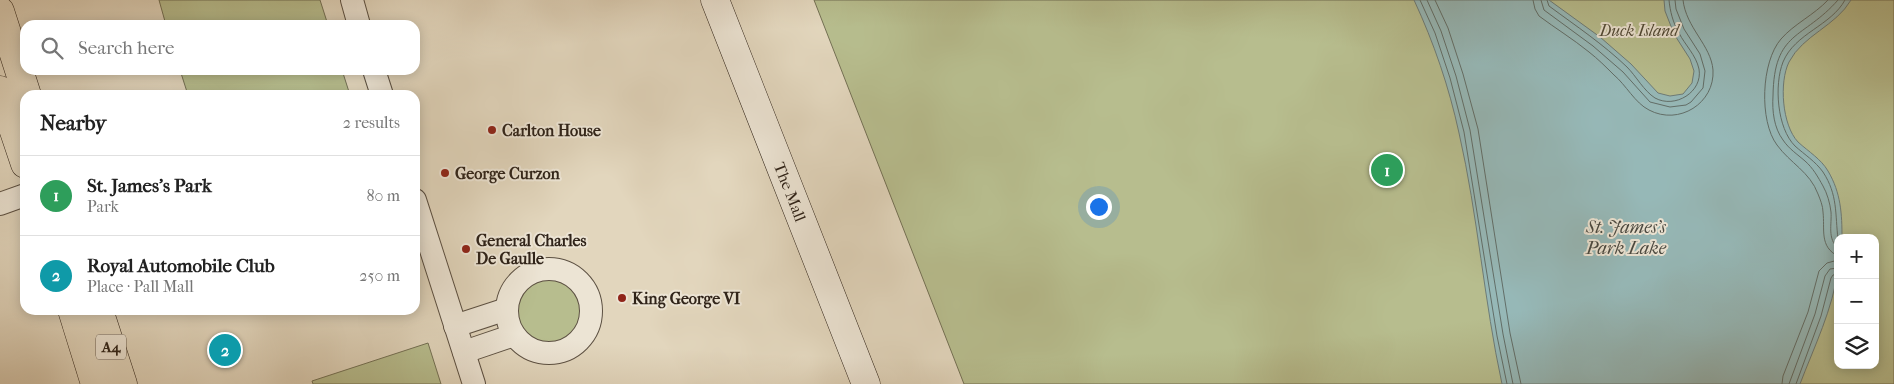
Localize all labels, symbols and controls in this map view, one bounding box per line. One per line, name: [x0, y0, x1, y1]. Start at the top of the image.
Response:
search box: [20, 20, 420, 75]
park label: Duck Island: [1599, 21, 1680, 40]
icon: search: [38, 34, 66, 62]
text: Search here: [78, 37, 174, 59]
text: Nearby: [40, 111, 106, 135]
text: 2 results: [343, 113, 400, 132]
place label: Carlton House: [502, 121, 601, 140]
marker: Carlton House: [486, 124, 498, 136]
pin: 1: [1371, 151, 1403, 189]
street label: The Mall: [770, 159, 811, 225]
place label: George Curzon: [455, 164, 561, 184]
marker: George Curzon: [439, 167, 451, 179]
text: St. James's Park: [87, 175, 212, 197]
text: 1: [53, 186, 59, 205]
text: 80 m: [366, 186, 400, 205]
your location: [1086, 194, 1112, 220]
text: Park: [87, 197, 119, 216]
water label: St. James's Park Lake: [1585, 217, 1667, 259]
place label: General Charles De Gaulle: [476, 231, 587, 268]
map controls: [1834, 234, 1879, 369]
button: +: [1834, 234, 1879, 279]
marker: General Charles De Gaulle: [460, 243, 472, 255]
text: Royal Automobile Club: [87, 255, 275, 277]
text: 2: [52, 266, 60, 285]
text: 250 m: [359, 266, 400, 285]
text: Place · Pall Mall: [87, 277, 194, 296]
button: −: [1834, 279, 1879, 324]
place label: King George VI: [632, 289, 741, 309]
marker: King George VI: [616, 292, 628, 304]
button: layers: [1834, 324, 1879, 369]
pin: 2: [209, 331, 241, 369]
road number: A4: [96, 334, 126, 360]

